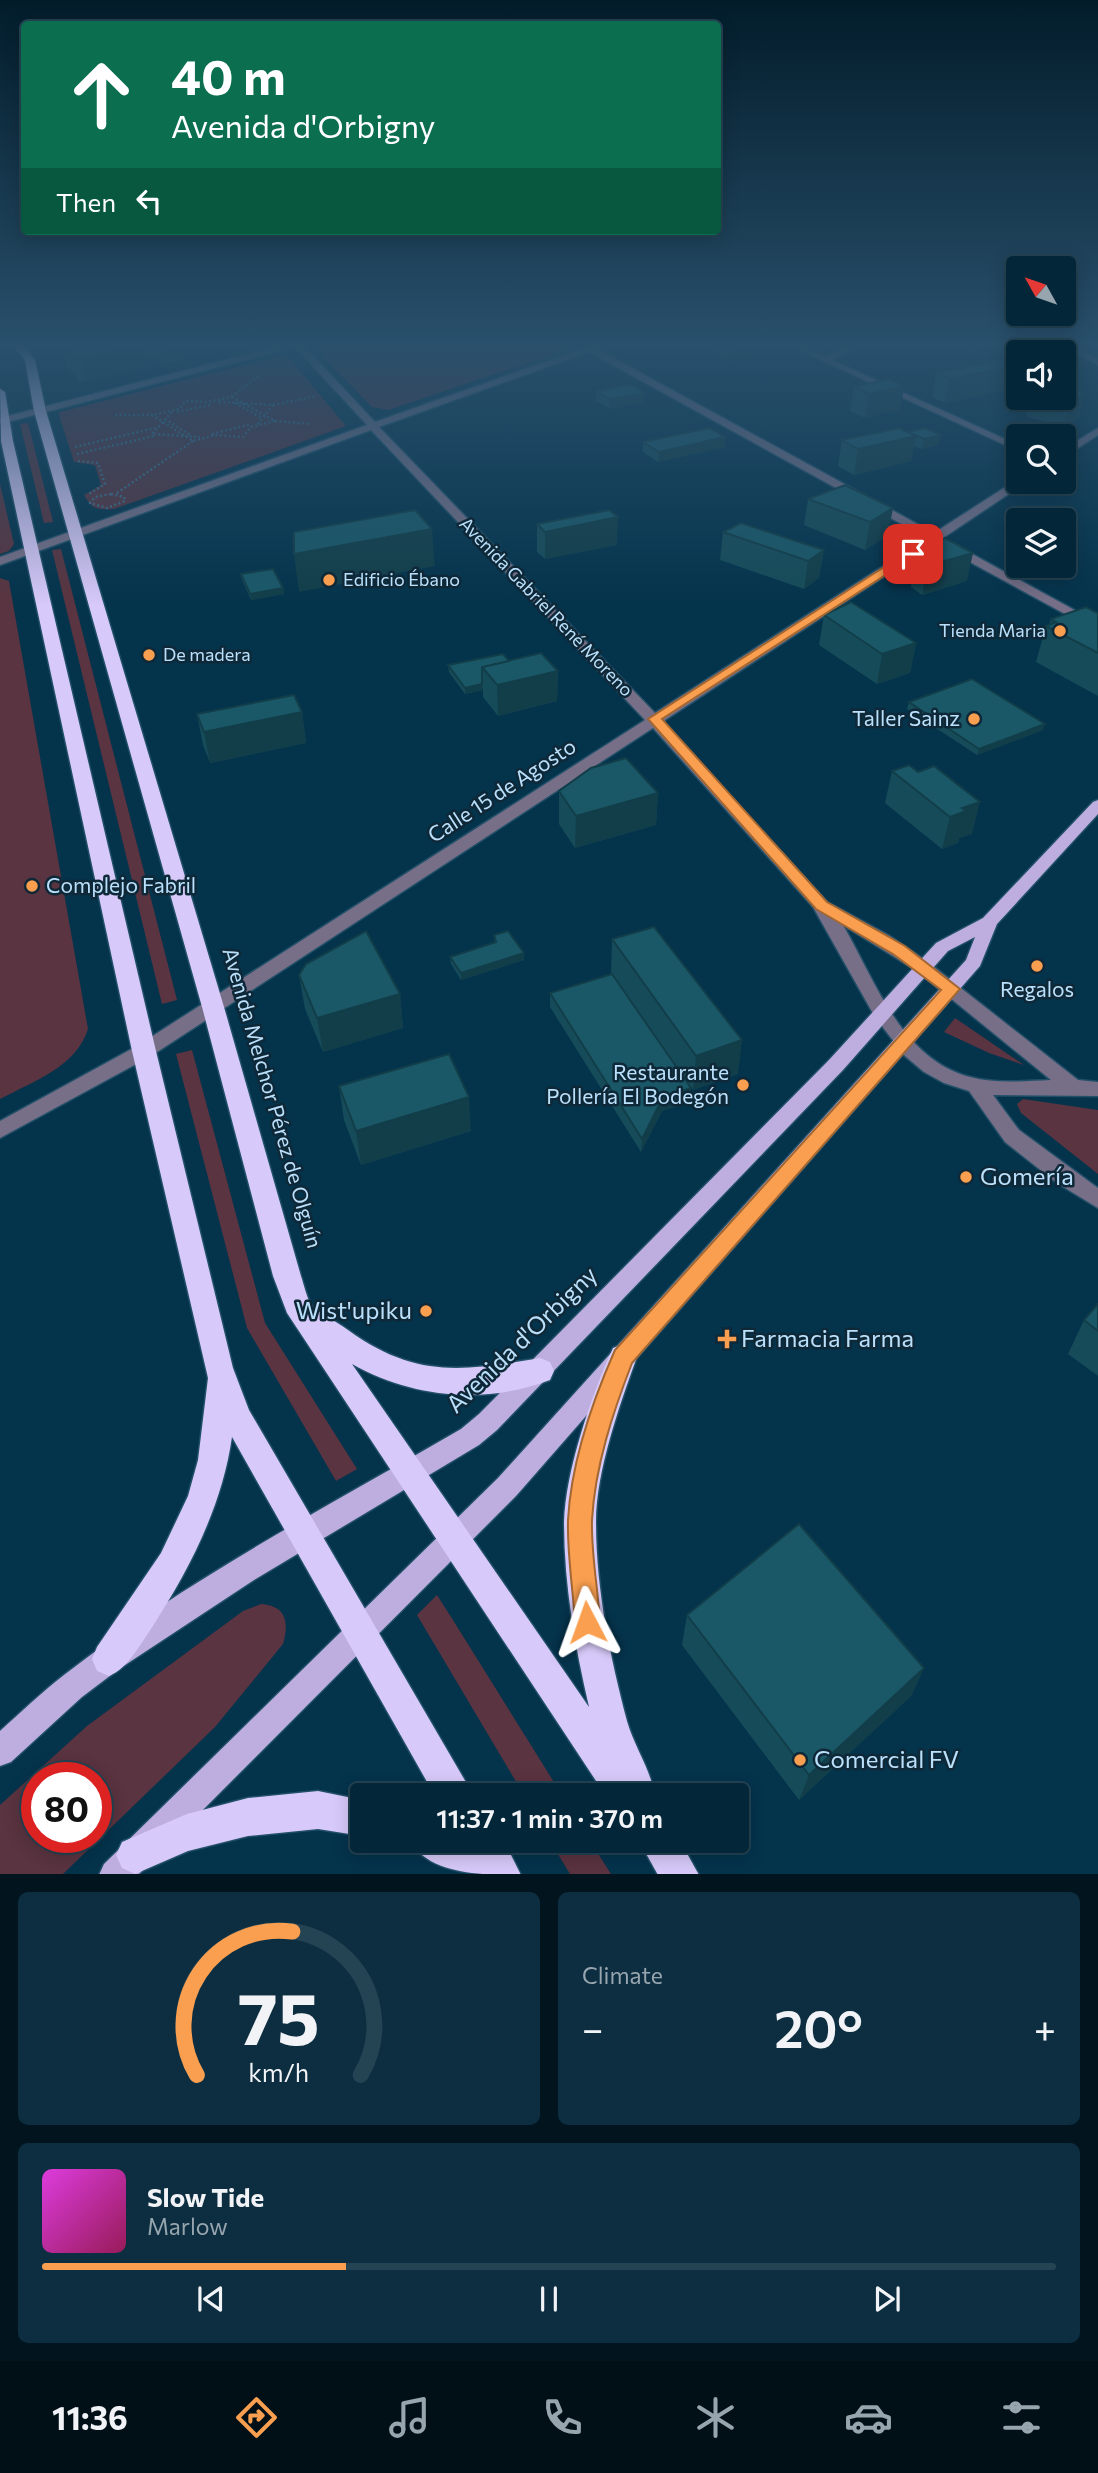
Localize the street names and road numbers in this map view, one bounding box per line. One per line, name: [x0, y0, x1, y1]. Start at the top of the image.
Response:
street label: Avenida Gabriel René Moreno: [455, 512, 638, 700]
street label: Calle 15 de Agosto: [422, 733, 580, 847]
street label: Avenida Melchor Pérez de Olguín: [219, 945, 328, 1251]
street label: Avenida d'Orbigny: [440, 1260, 602, 1418]

